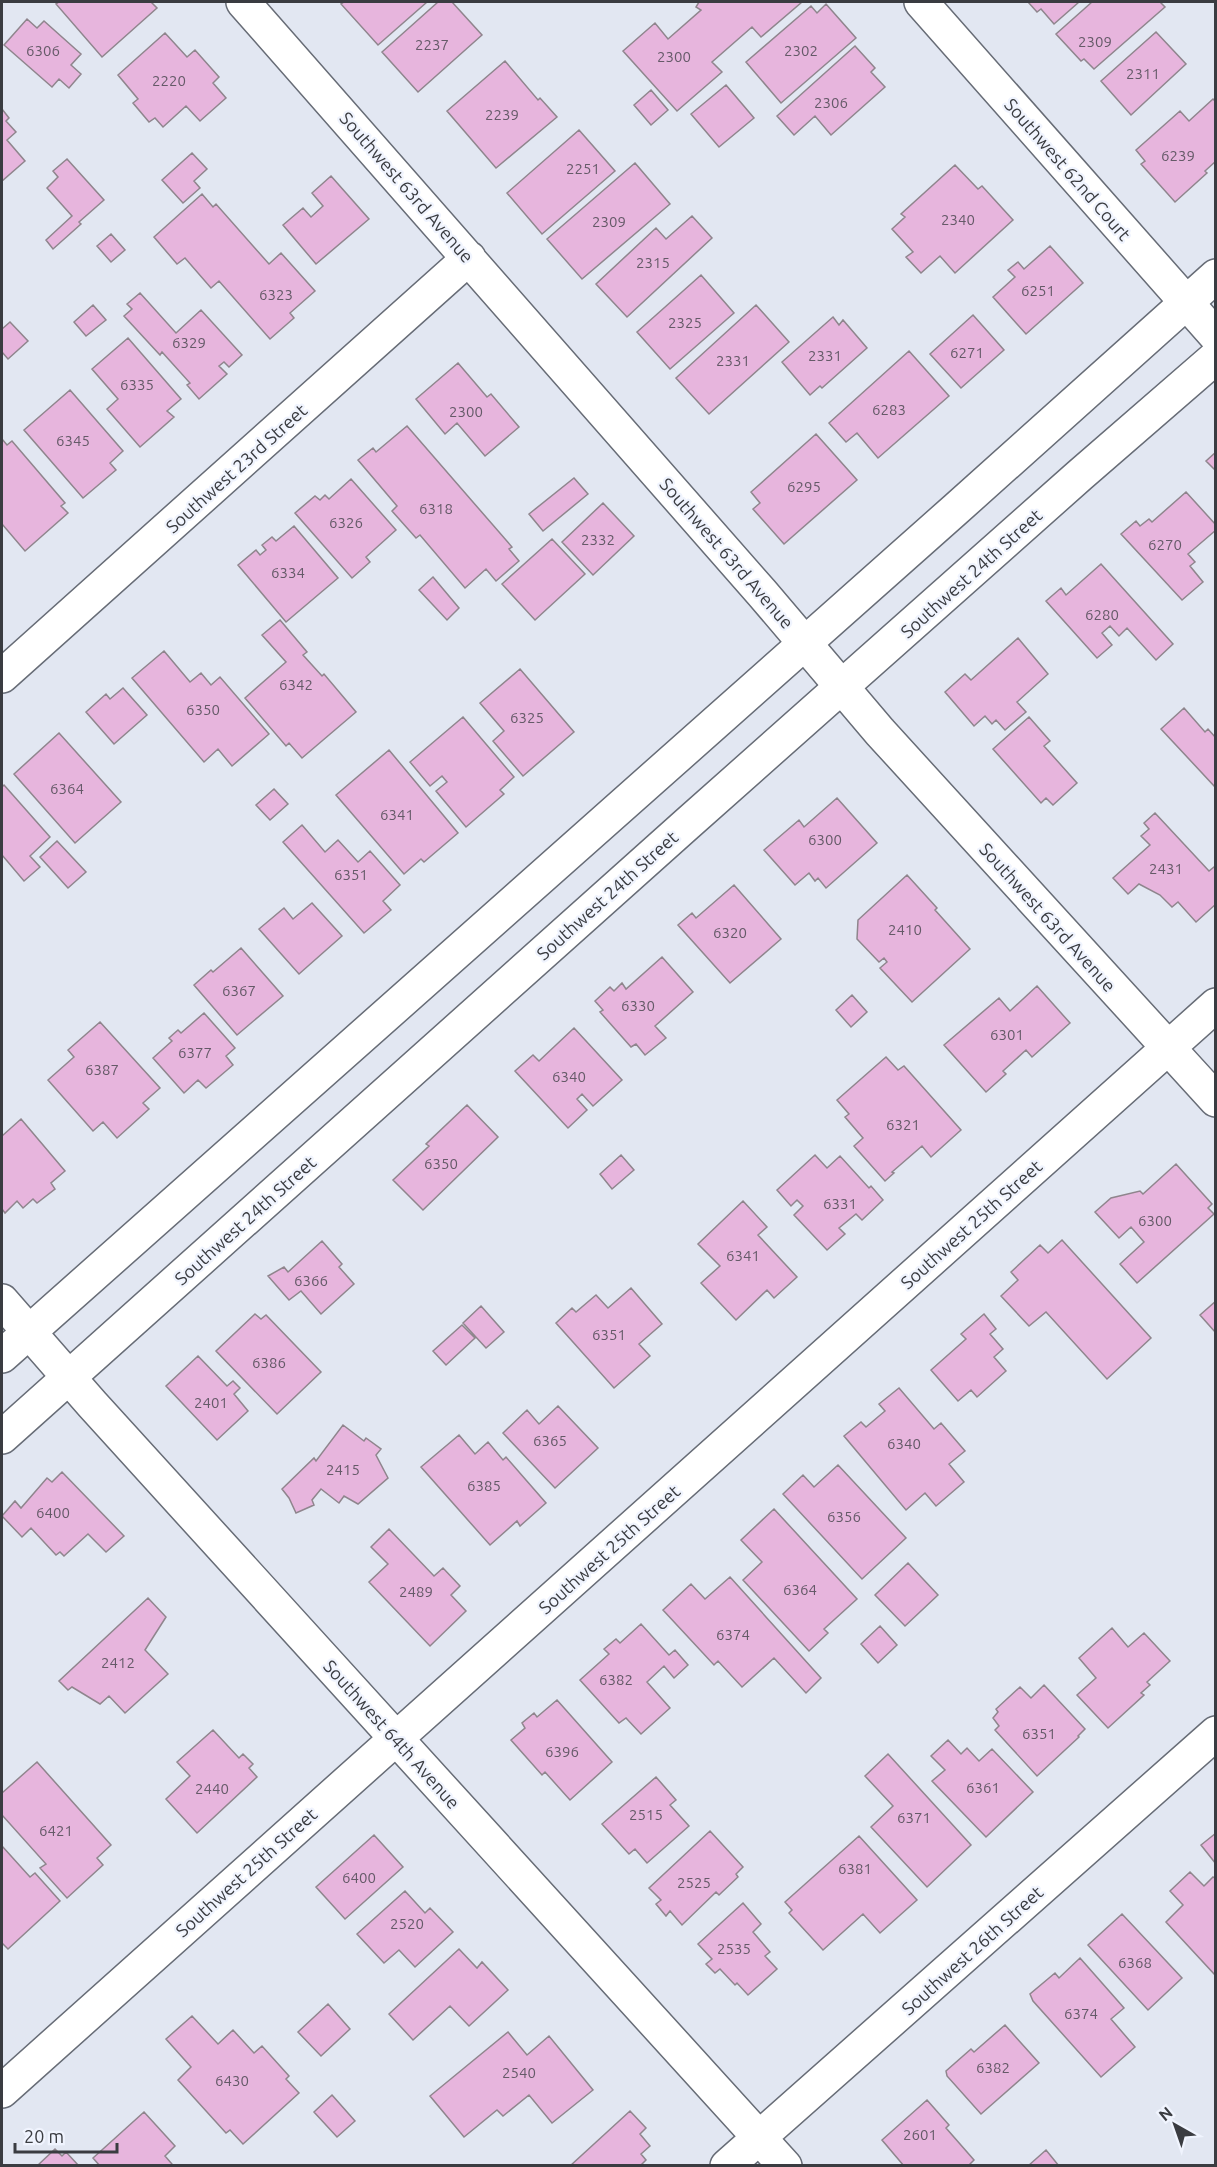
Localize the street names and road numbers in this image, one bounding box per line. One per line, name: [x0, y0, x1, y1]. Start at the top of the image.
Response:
street label: Southwest 62nd Court: [1001, 94, 1135, 244]
street label: Southwest 63rd Avenue: [336, 108, 478, 266]
street label: Southwest 23rd Street: [162, 400, 310, 536]
street label: Southwest 63rd Avenue: [656, 474, 798, 632]
street label: Southwest 24th Street: [896, 505, 1046, 641]
street label: Southwest 24th Street: [532, 827, 682, 963]
street label: Southwest 63rd Avenue: [976, 839, 1120, 995]
street label: Southwest 24th Street: [170, 1152, 320, 1288]
street label: Southwest 25th Street: [896, 1156, 1046, 1292]
street label: Southwest 25th Street: [534, 1481, 684, 1617]
street label: Southwest 64th Avenue: [320, 1656, 464, 1812]
street label: Southwest 25th Street: [171, 1804, 321, 1940]
street label: Southwest 26th Street: [897, 1882, 1047, 2018]

